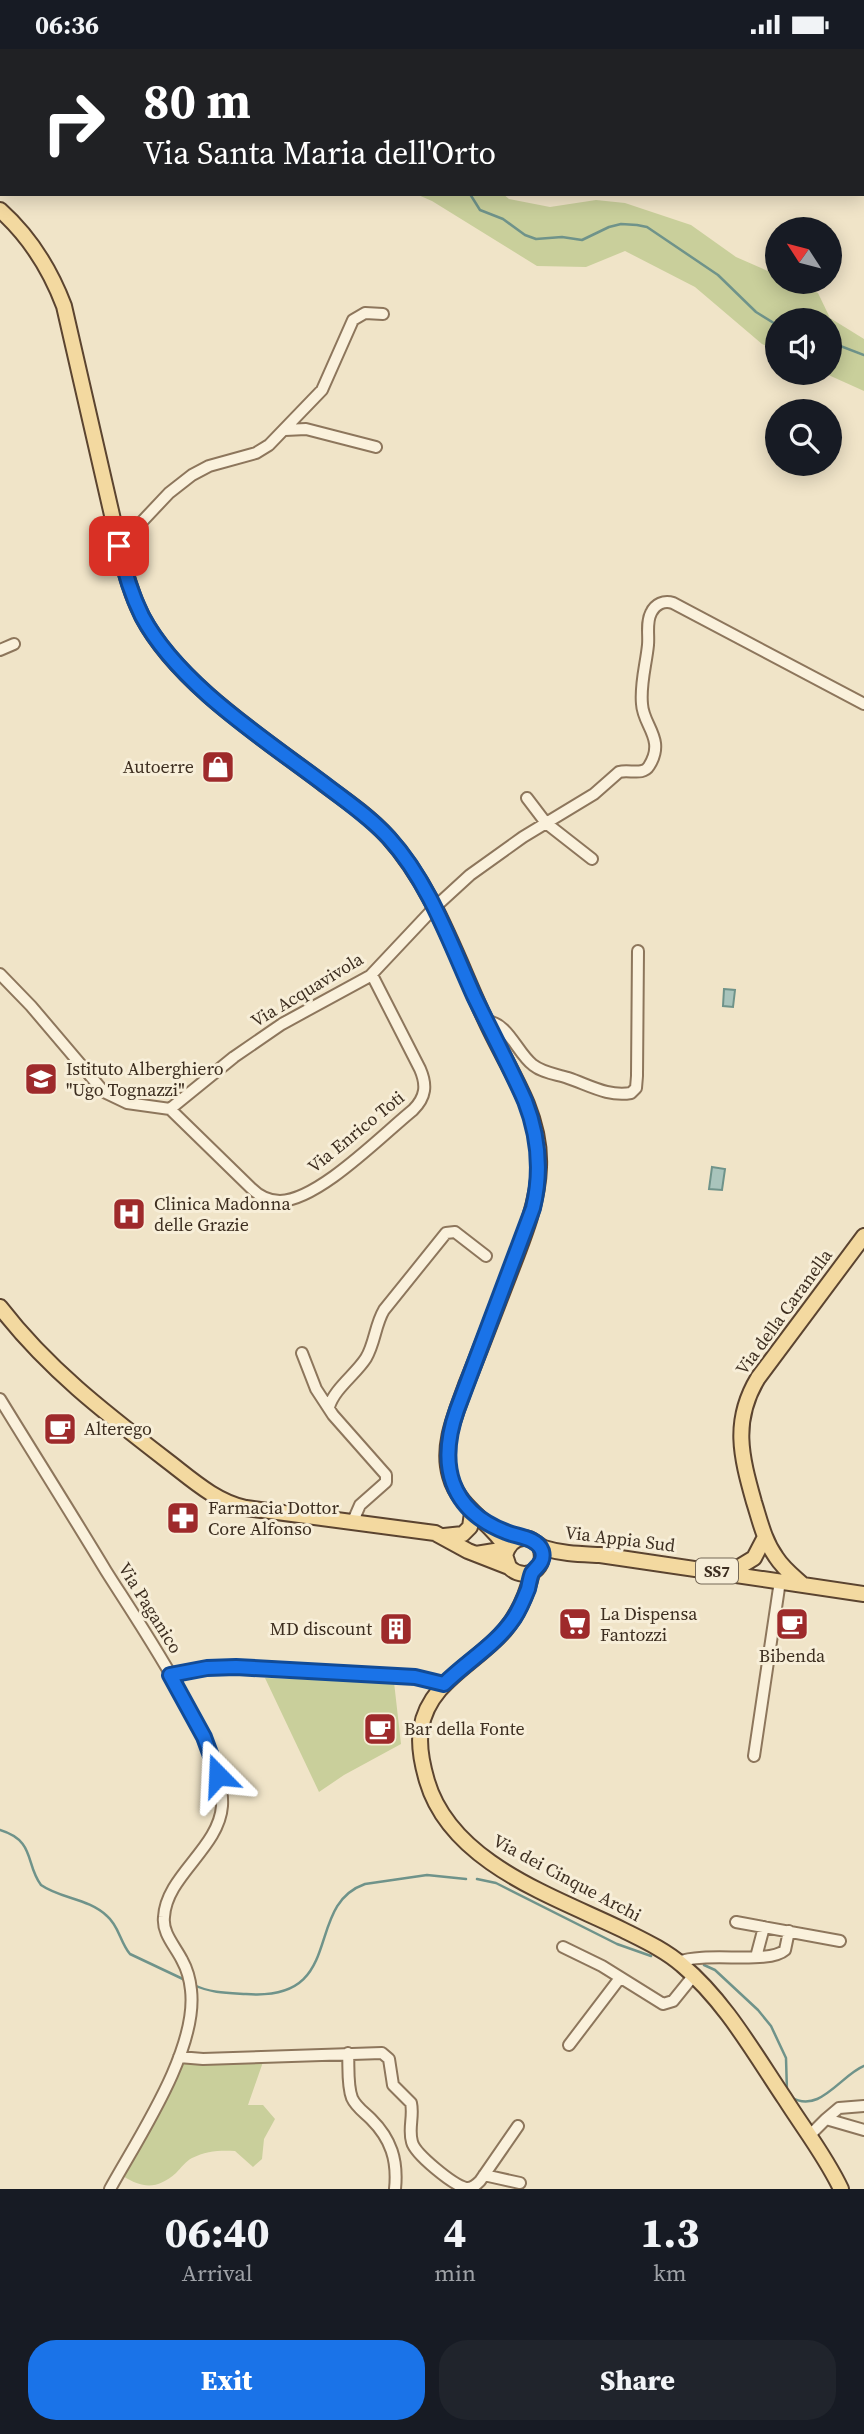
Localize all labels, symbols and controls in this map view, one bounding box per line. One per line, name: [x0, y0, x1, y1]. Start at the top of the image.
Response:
text: 06:36: [35, 7, 99, 43]
text: 80 m: [143, 67, 251, 134]
icon: right: [28, 77, 119, 168]
text: Via Santa Maria dell'Orto: [143, 131, 496, 175]
north arrow: [765, 217, 842, 294]
map controls: [765, 217, 842, 476]
button: sound: [765, 308, 842, 385]
button: search: [765, 399, 842, 476]
pin: [89, 516, 149, 576]
icon: arrive: [100, 527, 138, 565]
shop icon: Autoerre: [199, 748, 237, 786]
place label: Autoerre: [123, 754, 194, 779]
street label: Via Acquavivola: [246, 946, 368, 1033]
place label: Istituto Alberghiero "Ugo Tognazzi": [66, 1056, 224, 1102]
school or university icon: Istituto Alberghiero "Ugo Tognazzi": [22, 1060, 60, 1098]
street label: Via Enrico Toti: [302, 1085, 409, 1178]
place label: Clinica Madonna delle Grazie: [154, 1191, 291, 1237]
hospital icon: Clinica Madonna delle Grazie: [110, 1195, 148, 1233]
street label: Via della Caranella: [729, 1243, 838, 1380]
cafe icon: Alterego: [41, 1410, 79, 1448]
place label: Alterego: [84, 1416, 152, 1441]
place label: Farmacia Dottor Core Alfonso: [208, 1495, 339, 1541]
pharmacy icon: Farmacia Dottor Core Alfonso: [164, 1499, 202, 1537]
street label: Via Appia Sud: [564, 1519, 677, 1558]
street label: Via Paganico: [113, 1557, 188, 1658]
road number: SS7: [696, 1559, 738, 1583]
place label: La Dispensa Fantozzi: [600, 1601, 698, 1647]
supermarket icon: La Dispensa Fantozzi: [556, 1605, 594, 1643]
cafe icon: Bibenda: [773, 1605, 811, 1643]
building icon: MD discount: [377, 1610, 415, 1648]
place label: MD discount: [270, 1616, 372, 1641]
place label: Bibenda: [759, 1643, 826, 1668]
cafe icon: Bar della Fonte: [361, 1710, 399, 1748]
place label: Bar della Fonte: [404, 1716, 525, 1741]
position arrow: [181, 1738, 255, 1812]
street label: Via dei Cinque Archi: [489, 1828, 646, 1927]
text: 06:40: [165, 2203, 270, 2261]
text: 4: [444, 2203, 467, 2261]
text: 1.3: [640, 2203, 699, 2261]
text: Arrival: [182, 2257, 253, 2289]
text: min: [434, 2257, 476, 2289]
text: km: [653, 2257, 687, 2289]
button: Exit: [28, 2340, 425, 2420]
button: Share: [439, 2340, 836, 2420]

